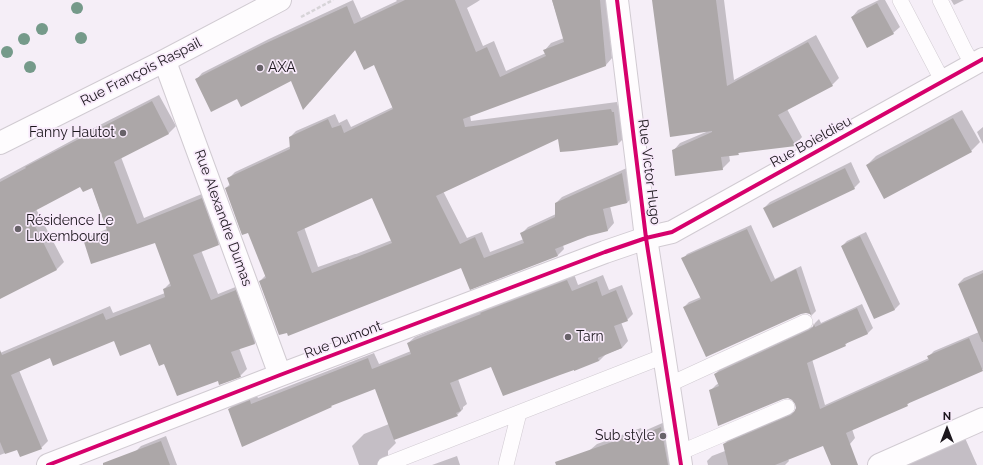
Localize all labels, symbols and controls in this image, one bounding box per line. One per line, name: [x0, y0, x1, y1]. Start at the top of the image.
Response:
street label: Rue François Raspail: [78, 34, 204, 110]
place label: AXA: [268, 60, 296, 76]
marker: AXA: [255, 63, 265, 73]
street label: Rue Boieldieu: [767, 113, 855, 171]
street label: Rue Victor Hugo: [634, 118, 664, 226]
place label: Fanny Hautot: [29, 125, 115, 141]
marker: Fanny Hautot: [118, 128, 128, 138]
street label: Rue Alexandre Dumas: [190, 148, 256, 288]
place label: Résidence Le Luxembourg: [26, 213, 114, 246]
marker: Résidence Le Luxembourg: [13, 224, 23, 234]
street label: Rue Dumont: [302, 318, 384, 362]
place label: Tarn: [576, 329, 604, 345]
marker: Tarn: [563, 332, 573, 342]
north arrow: [927, 409, 967, 449]
text: N: [943, 410, 951, 423]
place label: Sub style: [595, 428, 655, 444]
marker: Sub style: [658, 431, 668, 441]

